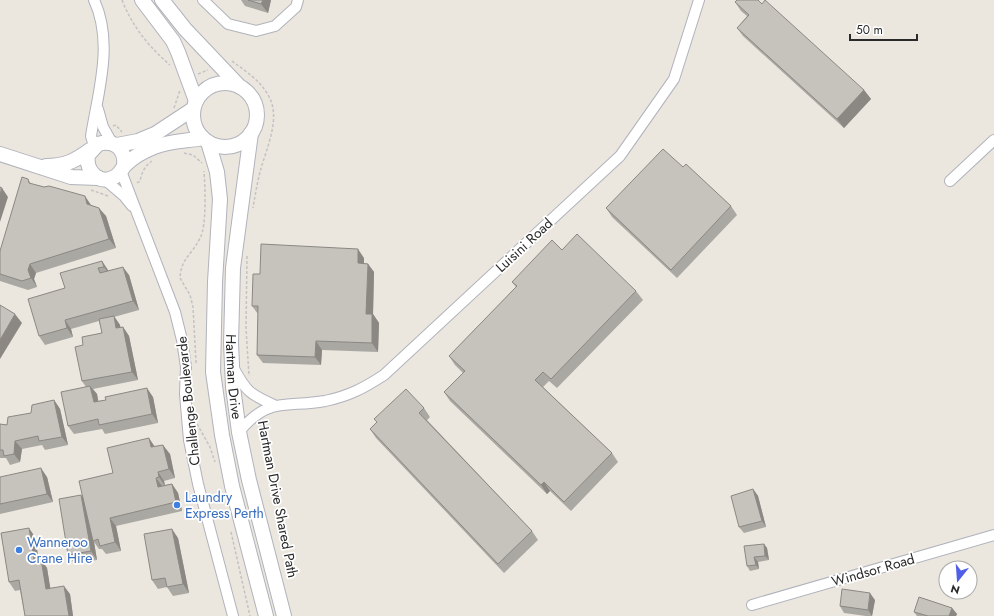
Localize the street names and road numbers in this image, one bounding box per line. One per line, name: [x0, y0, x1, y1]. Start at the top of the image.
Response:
street label: Luisini Road: [491, 213, 557, 277]
street label: Hartman Drive: [221, 334, 247, 420]
street label: Challenge Boulevarde: [171, 335, 205, 467]
street label: Hartman Drive Shared Path: [253, 419, 303, 579]
street label: Windsor Road: [829, 549, 917, 591]

